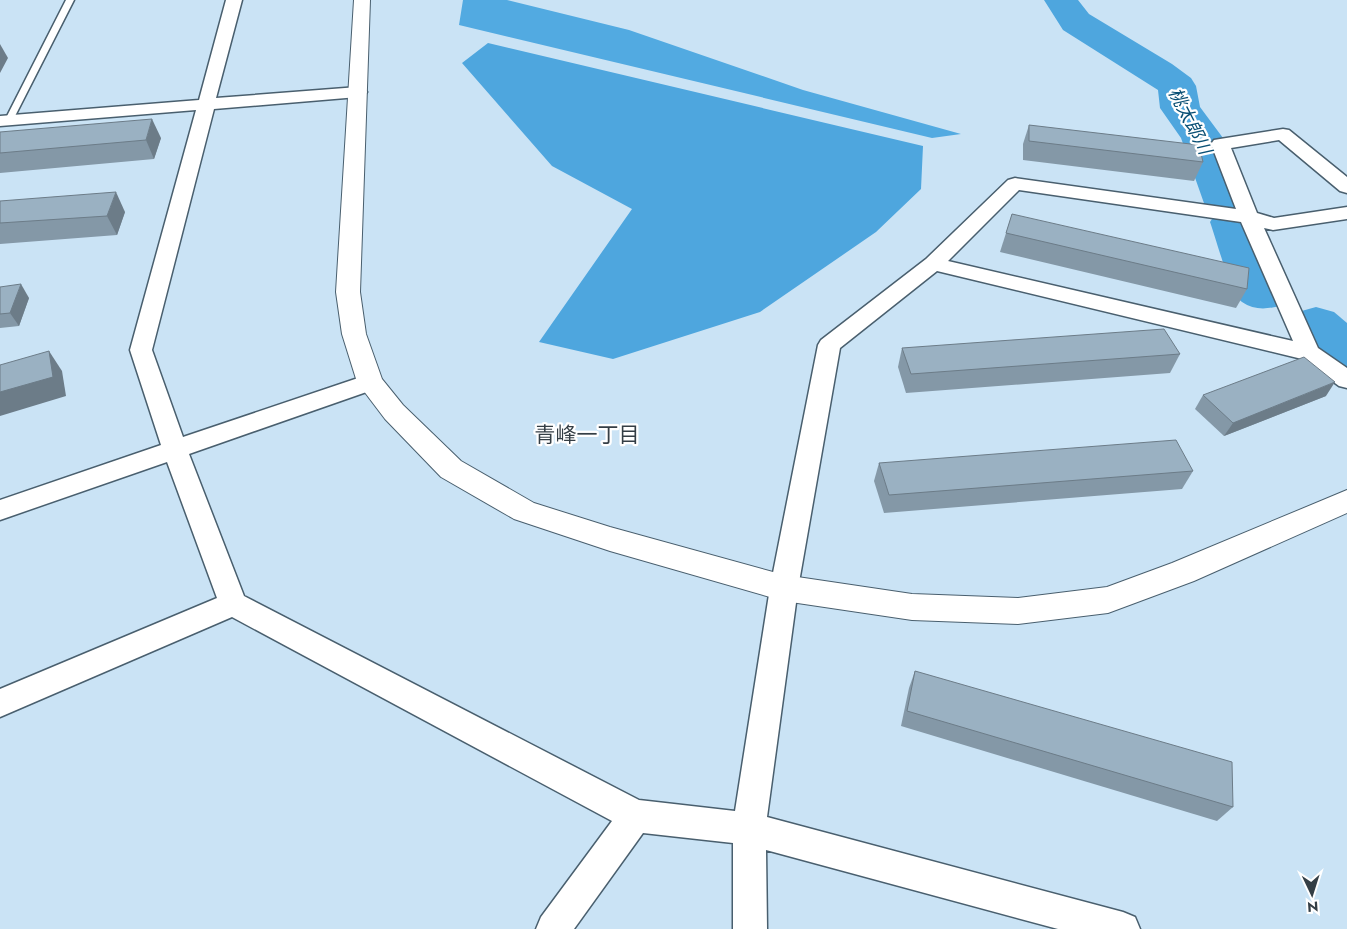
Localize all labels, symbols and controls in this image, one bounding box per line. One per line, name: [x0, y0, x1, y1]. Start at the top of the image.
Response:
water label: 桃太郎川: [1162, 83, 1219, 161]
district label: 青峰一丁目: [535, 420, 640, 450]
north arrow: [1287, 869, 1337, 919]
text: N: [1307, 897, 1319, 917]

